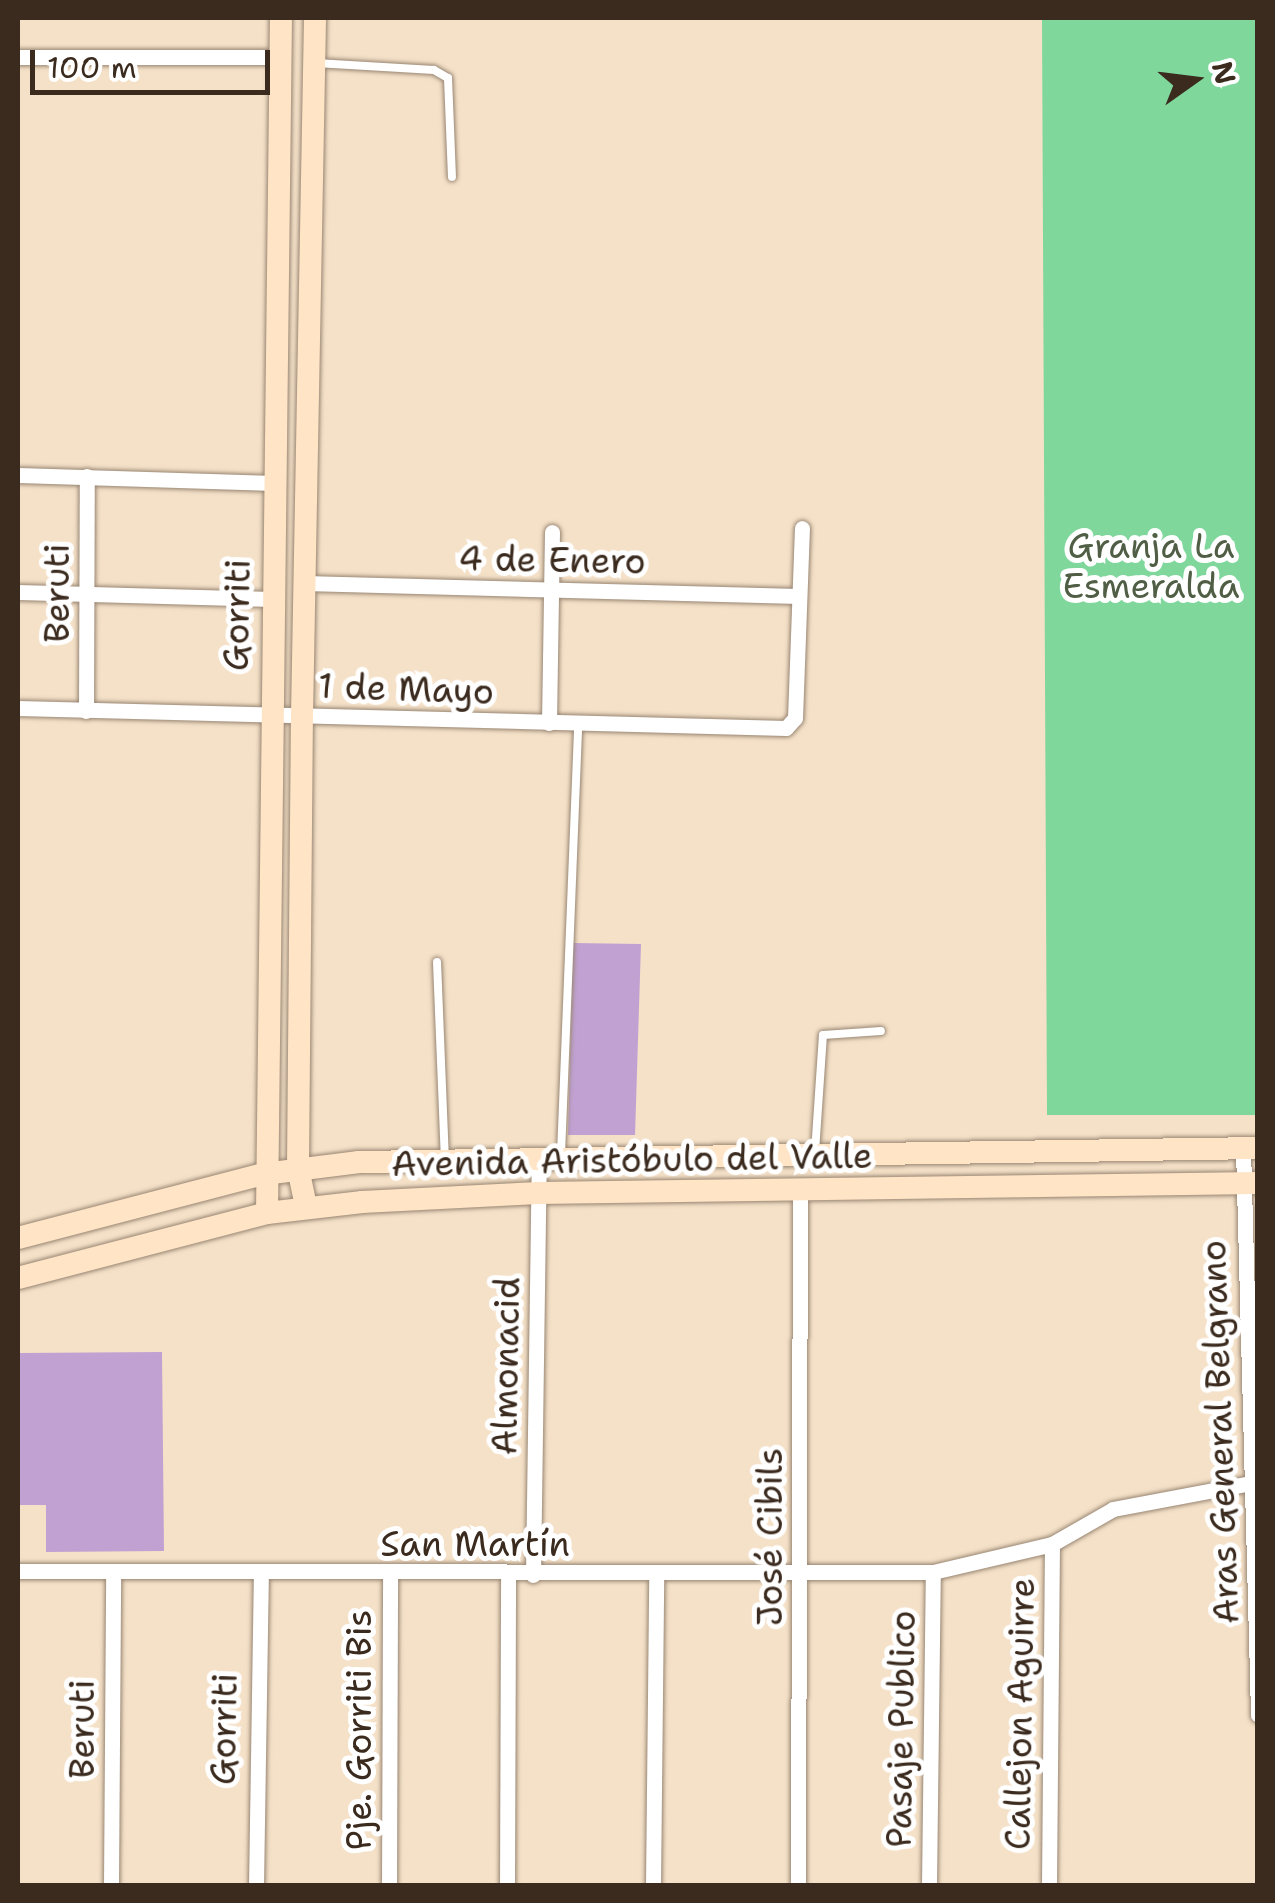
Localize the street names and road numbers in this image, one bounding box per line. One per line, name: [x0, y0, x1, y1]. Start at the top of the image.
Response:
street label: 4 de Enero: [458, 537, 646, 583]
street label: Beruti: [36, 543, 78, 643]
street label: Gorriti: [215, 559, 259, 671]
street label: 1 de Mayo: [317, 665, 495, 713]
street label: Avenida Aristóbulo del Valle: [391, 1135, 873, 1185]
street label: Aras General Belgrano: [1192, 1239, 1248, 1625]
street label: Almonacid: [483, 1277, 529, 1455]
street label: José Cibils: [749, 1448, 791, 1626]
street label: San Martín: [380, 1523, 570, 1565]
street label: Callejon Aguirre: [997, 1578, 1043, 1850]
street label: Pje. Gorriti Bis: [338, 1610, 380, 1850]
street label: Pasaje Publico: [878, 1610, 924, 1848]
street label: Gorriti: [202, 1673, 246, 1785]
street label: Beruti: [61, 1679, 103, 1779]

